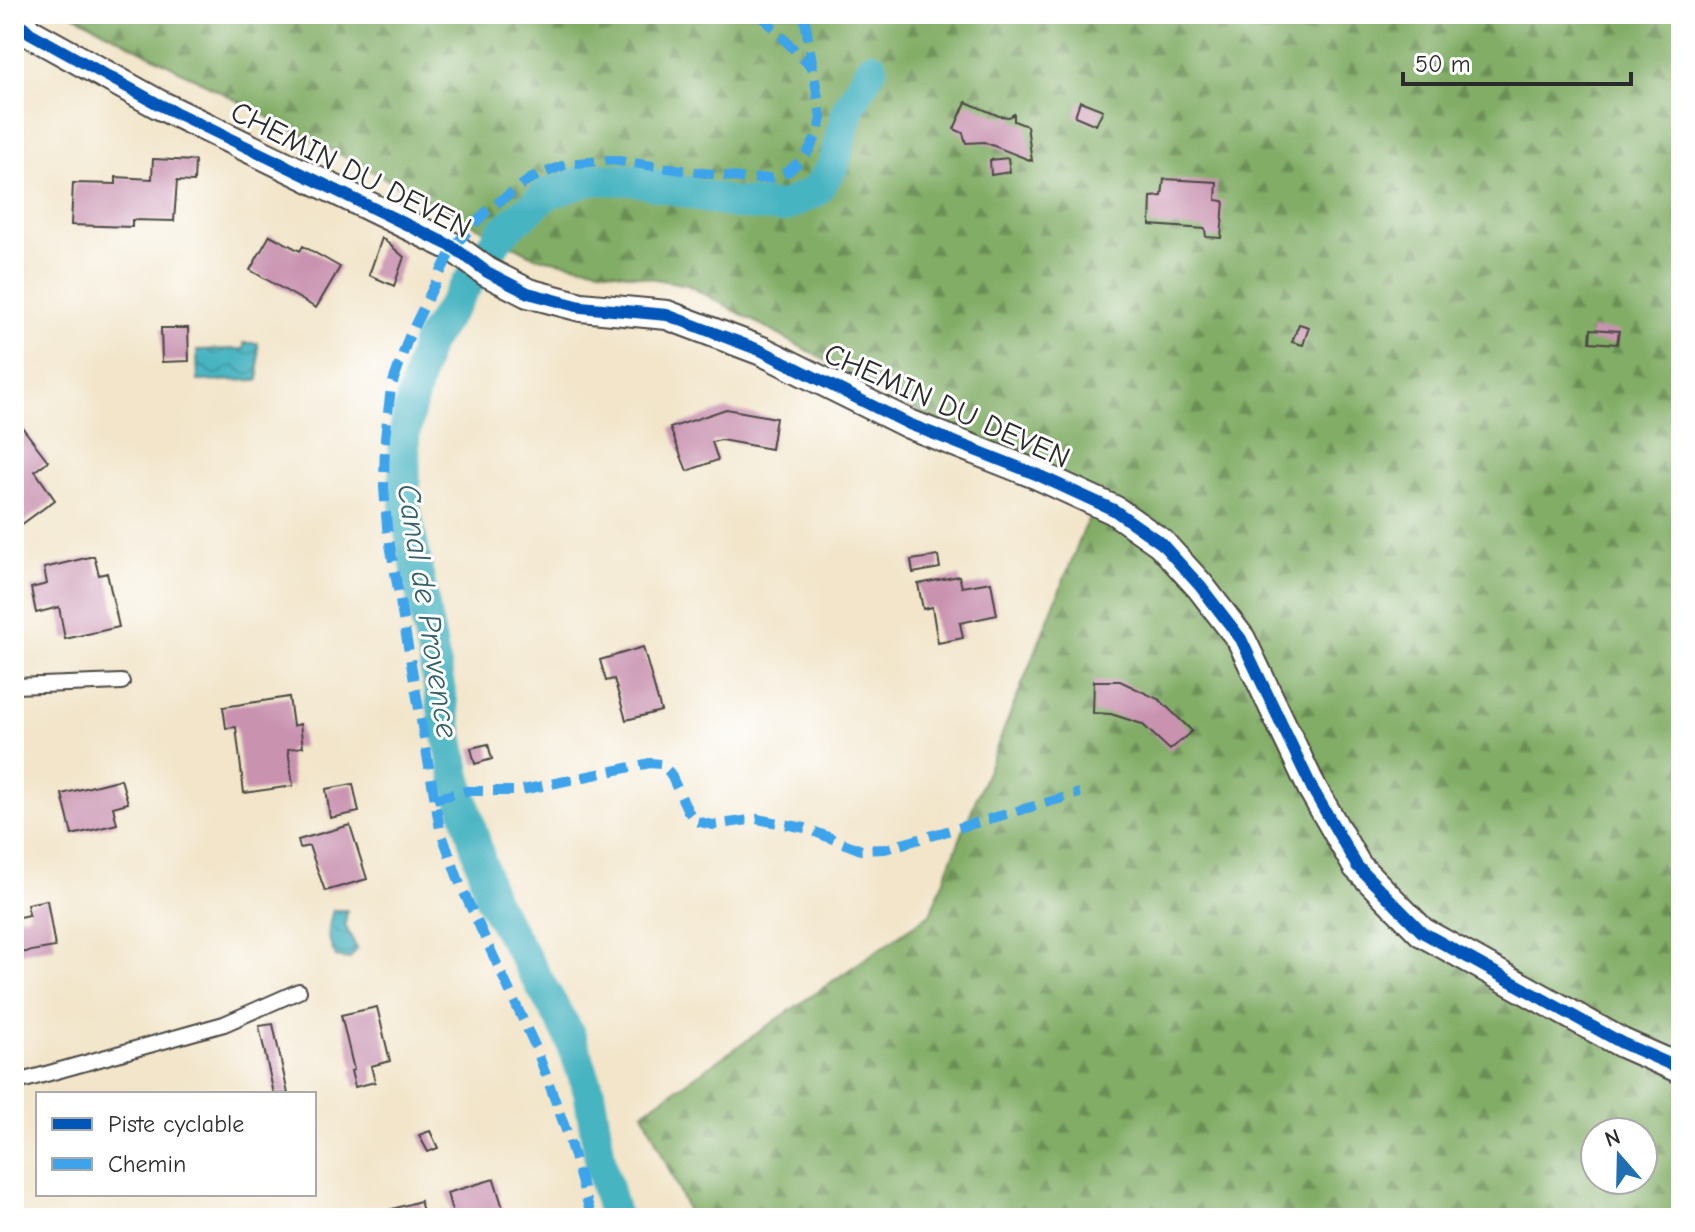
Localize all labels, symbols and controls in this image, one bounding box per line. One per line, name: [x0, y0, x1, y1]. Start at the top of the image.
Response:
scale bar: [1403, 36, 1631, 86]
text: 50 m: [1415, 50, 1471, 78]
street label: CHEMIN DU DEVEN: [225, 94, 477, 246]
street label: CHEMIN DU DEVEN: [819, 336, 1075, 476]
water label: Canal de Provence: [390, 481, 466, 741]
legend: [36, 1092, 316, 1196]
text: Piste cyclable: [108, 1110, 244, 1138]
north arrow: [1579, 1116, 1659, 1196]
text: N: [1601, 1123, 1624, 1153]
text: Chemin: [108, 1150, 186, 1178]

